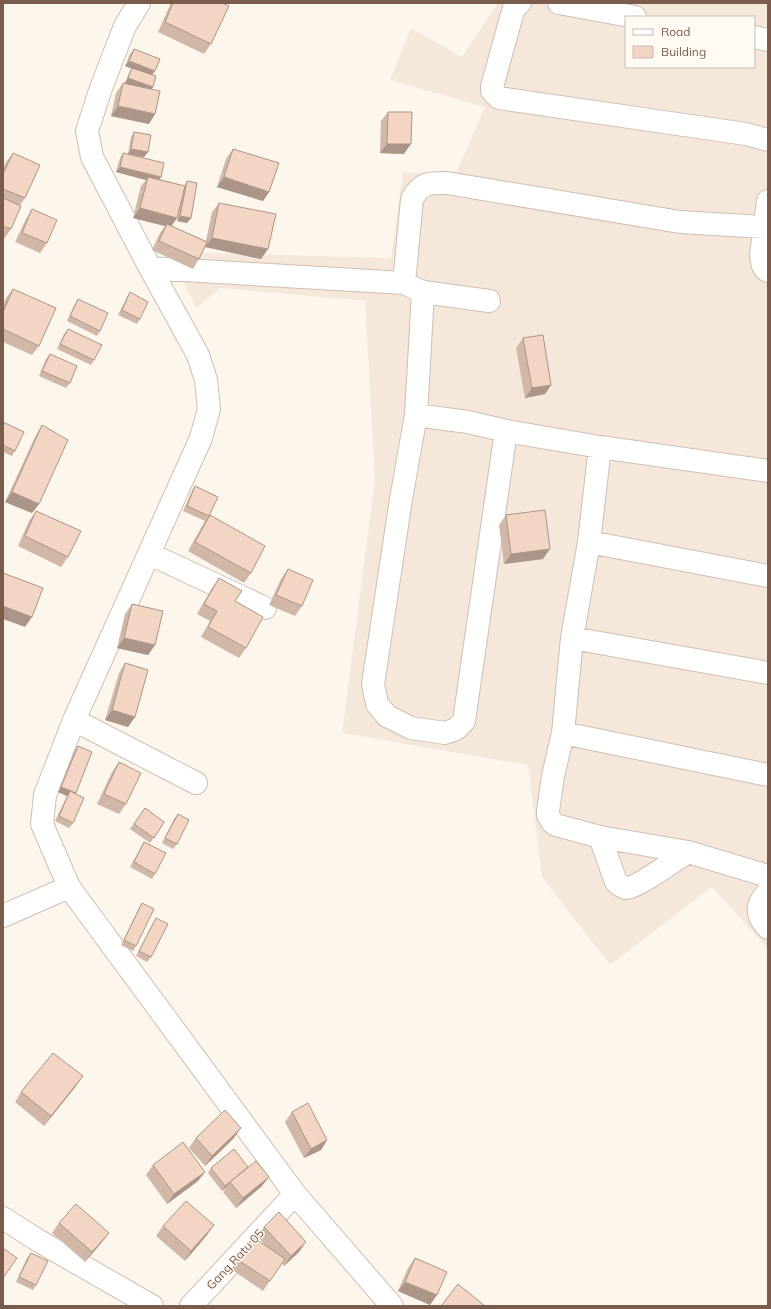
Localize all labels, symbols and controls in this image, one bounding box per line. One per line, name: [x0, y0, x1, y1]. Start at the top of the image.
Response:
legend: [625, 16, 755, 68]
text: Road: [661, 24, 690, 39]
text: Building: [661, 44, 706, 59]
street label: Gang Ratu 05: [203, 1226, 267, 1292]

